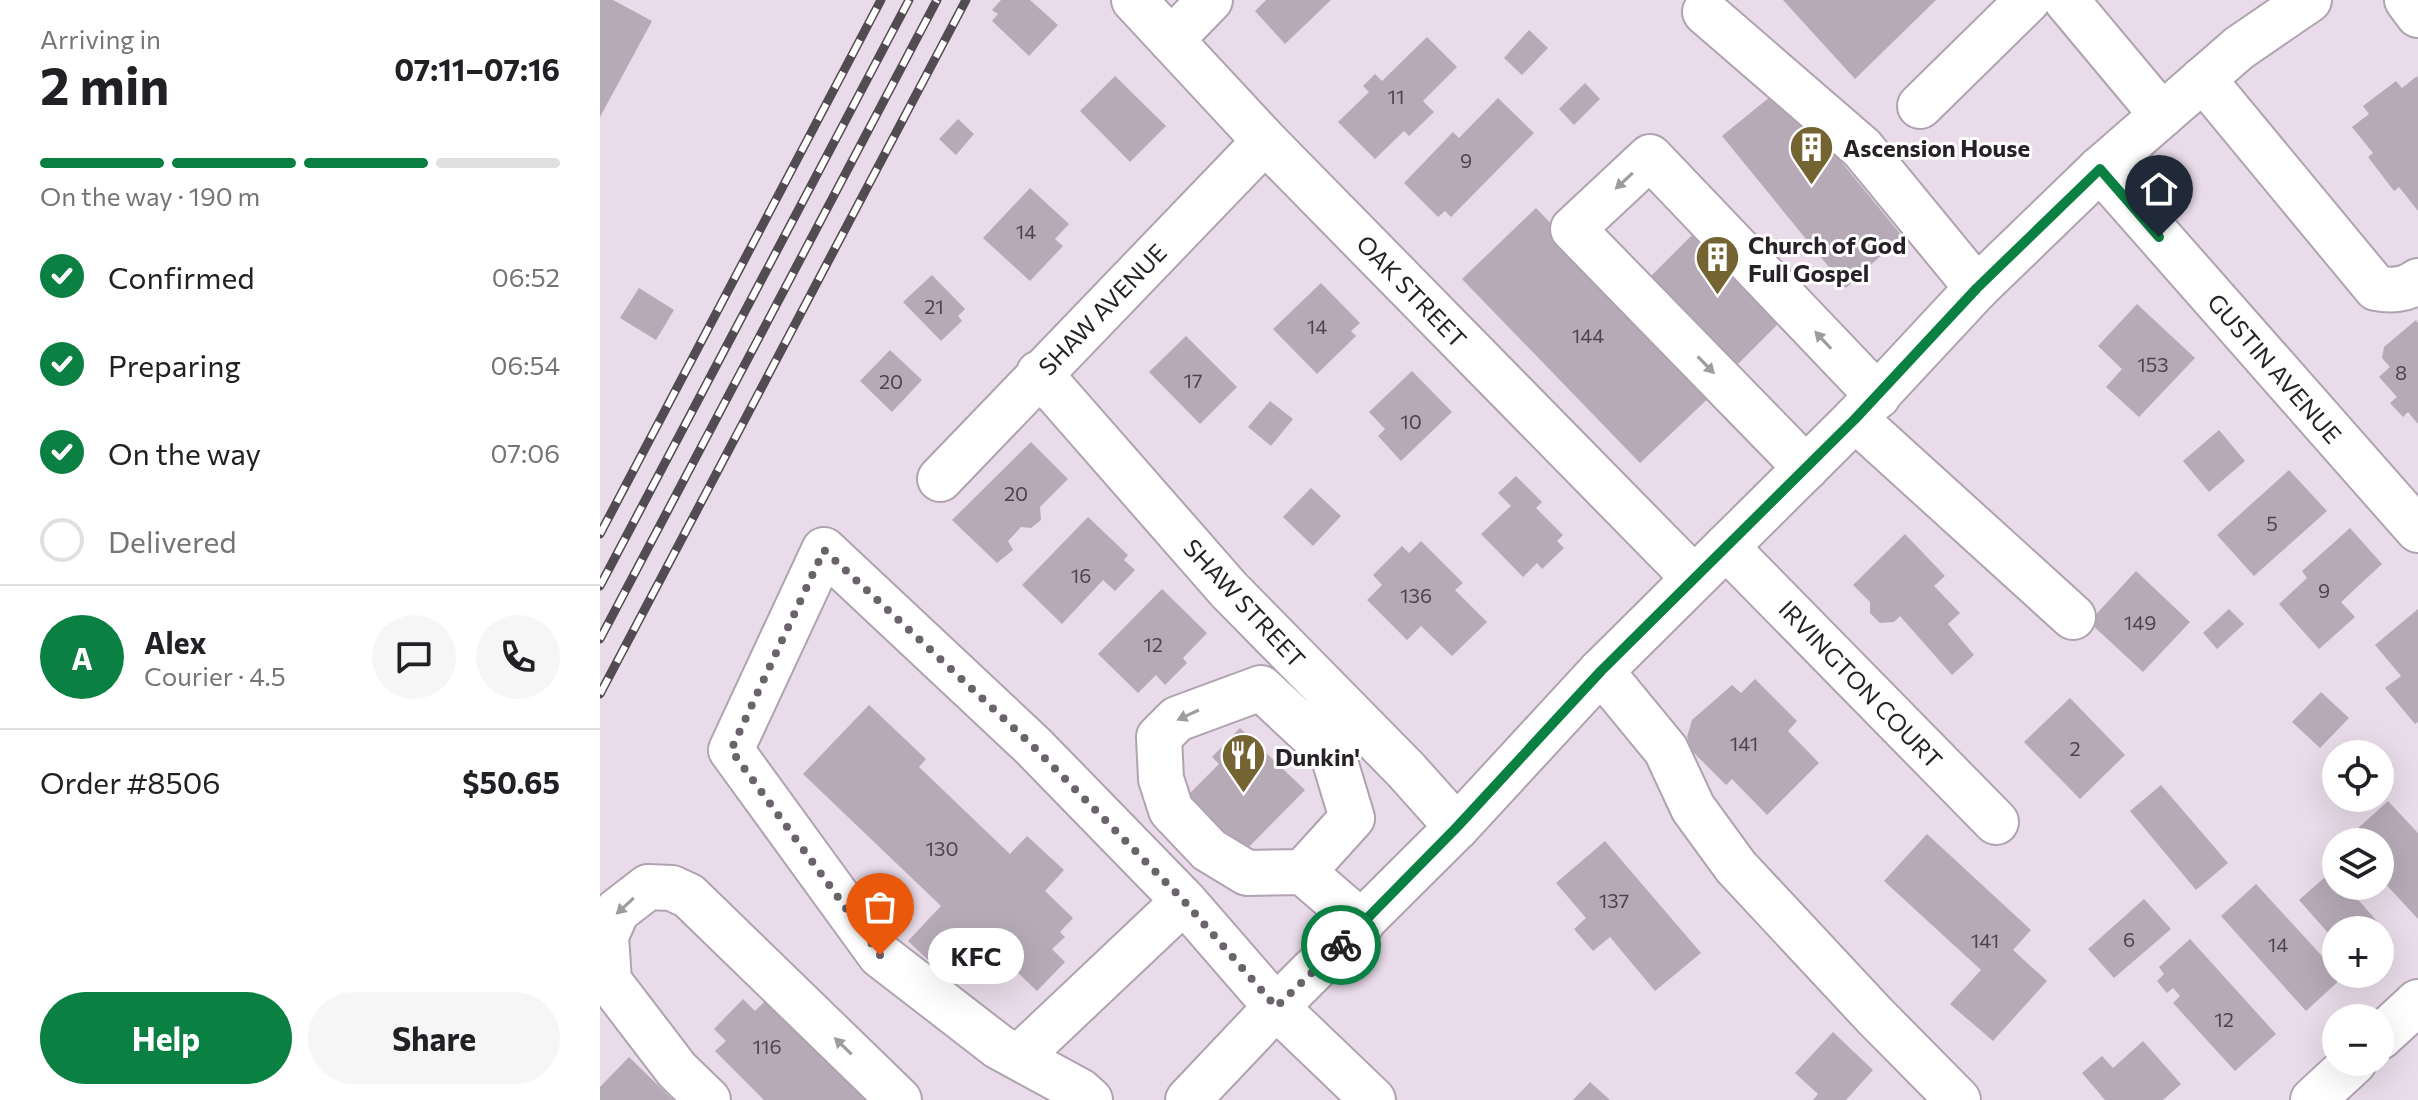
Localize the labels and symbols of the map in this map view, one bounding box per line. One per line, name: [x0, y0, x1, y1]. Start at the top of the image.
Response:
house number: 11: [1387, 84, 1405, 108]
building icon: Ascension House: [1788, 123, 1836, 186]
place label: Ascension House: [1843, 133, 2030, 162]
house number: 9: [1460, 148, 1472, 172]
pin: [2125, 155, 2193, 237]
one-way arrow: [1615, 172, 1634, 190]
house number: 14: [1016, 219, 1036, 243]
street label: OAK STREET: [1351, 229, 1473, 353]
place label: Church of God Full Gospel: [1748, 230, 1906, 287]
building icon: Church of God Full Gospel: [1693, 234, 1741, 297]
street label: SHAW AVENUE: [1032, 237, 1172, 381]
street label: GUSTIN AVENUE: [2202, 287, 2348, 449]
house number: 21: [924, 294, 944, 318]
house number: 14: [1307, 314, 1327, 338]
house number: 144: [1572, 323, 1604, 347]
one-way arrow: [1814, 331, 1832, 350]
house number: 153: [2137, 352, 2169, 376]
one-way arrow: [1696, 355, 1714, 374]
house number: 8: [2395, 360, 2407, 384]
house number: 17: [1183, 368, 1203, 392]
house number: 20: [879, 369, 903, 393]
house number: 10: [1400, 409, 1422, 433]
house number: 20: [1004, 481, 1028, 505]
house number: 5: [2266, 511, 2278, 535]
street label: SHAW STREET: [1178, 533, 1312, 673]
house number: 16: [1071, 563, 1091, 587]
house number: 9: [2318, 578, 2330, 602]
house number: 136: [1400, 583, 1432, 607]
street label: IRVINGTON COURT: [1773, 594, 1949, 774]
house number: 149: [2124, 610, 2156, 634]
house number: 12: [1143, 632, 1163, 656]
one-way arrow: [1177, 708, 1200, 722]
house number: 141: [1730, 731, 1758, 755]
restaurant icon: Dunkin': [1220, 732, 1268, 795]
house number: 2: [2069, 736, 2081, 760]
place label: Dunkin': [1275, 742, 1360, 771]
house number: 130: [925, 836, 959, 860]
pin: [846, 873, 914, 955]
house number: 137: [1599, 888, 1629, 912]
one-way arrow: [616, 897, 635, 915]
courier: [1301, 905, 1381, 985]
callout: KFC: [928, 927, 1024, 983]
house number: 6: [2123, 927, 2135, 951]
house number: 141: [1971, 928, 1999, 952]
house number: 14: [2268, 932, 2288, 956]
house number: 12: [2214, 1007, 2234, 1031]
house number: 116: [752, 1034, 782, 1058]
one-way arrow: [834, 1037, 853, 1055]

